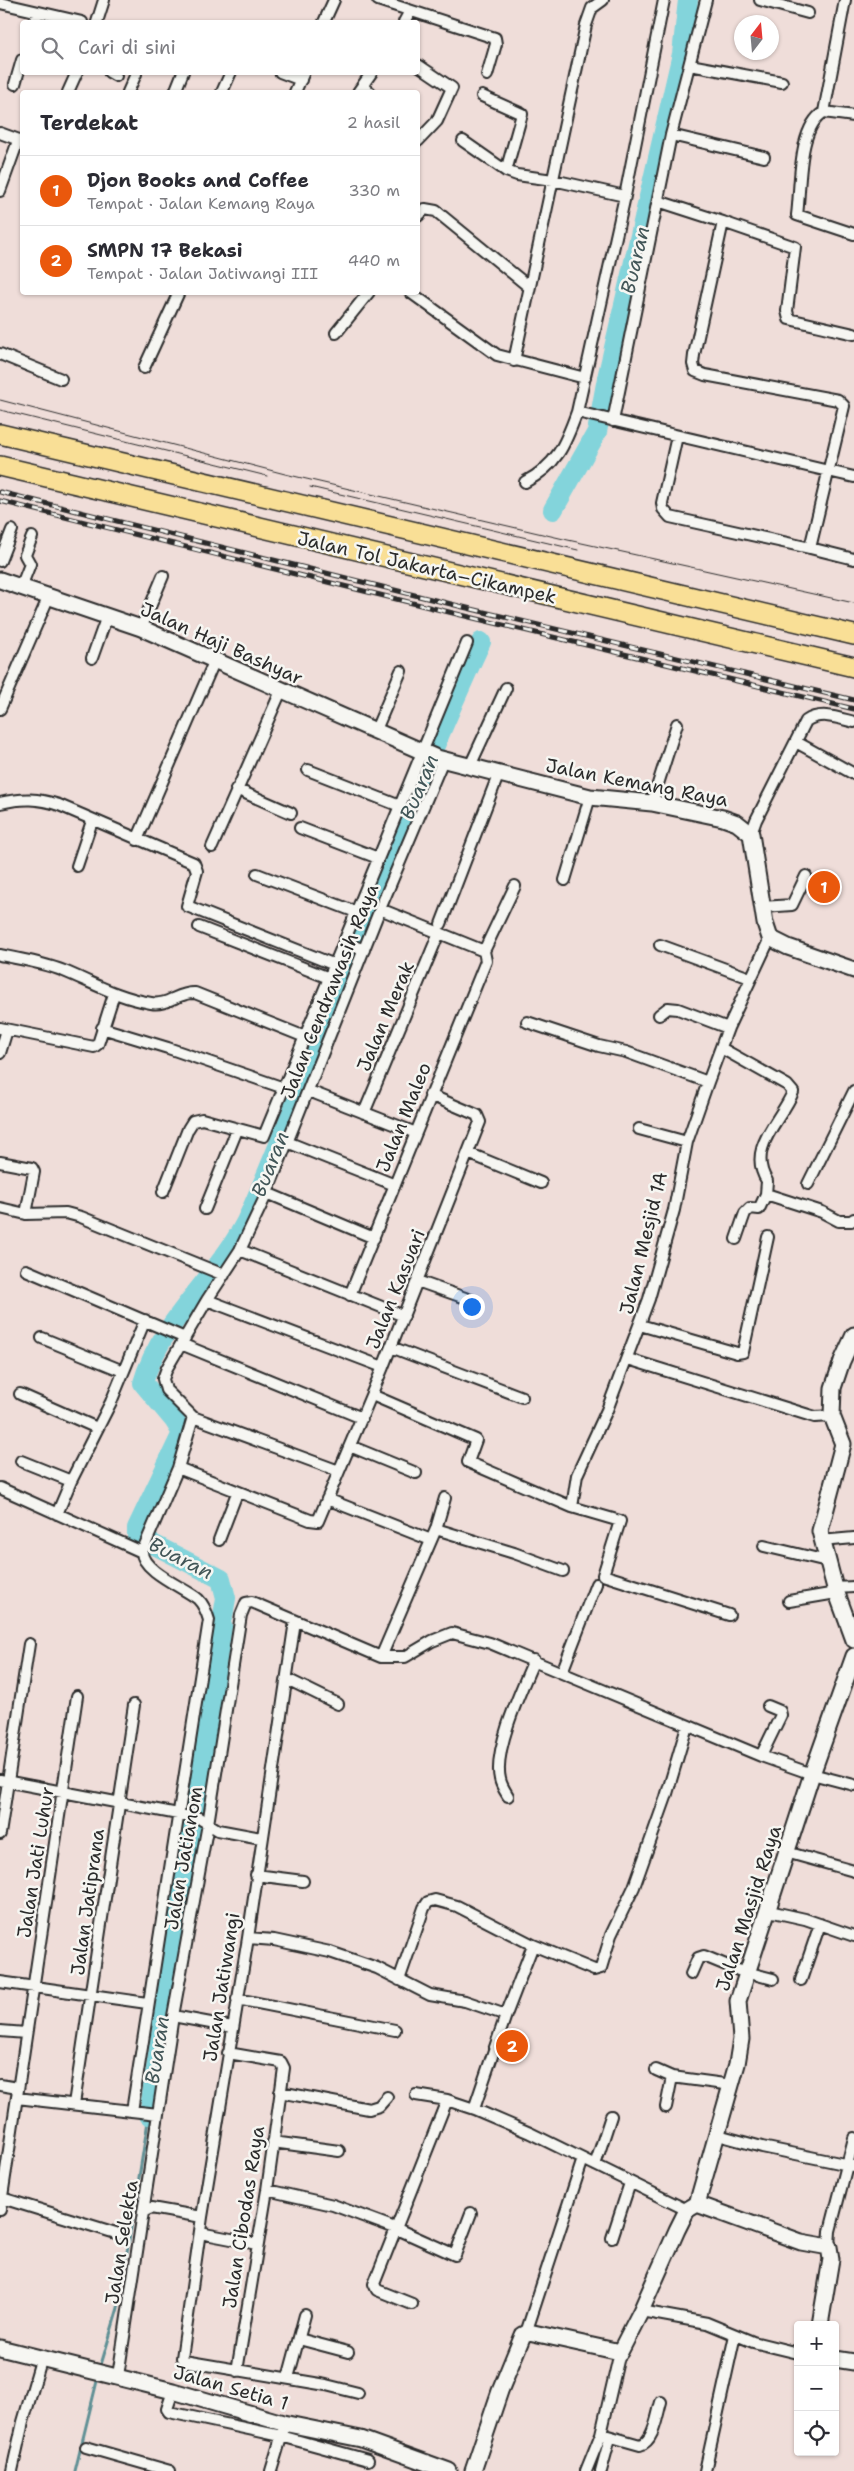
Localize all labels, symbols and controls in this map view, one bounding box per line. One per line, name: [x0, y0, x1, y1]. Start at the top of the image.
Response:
north arrow: [734, 15, 779, 60]
search box: [20, 20, 420, 75]
icon: search: [38, 34, 66, 62]
text: Cari di sini: [78, 35, 176, 60]
text: Terdekat: [40, 109, 138, 137]
text: 2 hasil: [347, 112, 400, 133]
text: Djon Books and Coffee: [87, 168, 309, 193]
text: 1: [52, 180, 60, 201]
text: 330 m: [348, 180, 400, 201]
text: Tempat · Jalan Kemang Raya: [87, 193, 315, 214]
water label: Buaran: [615, 224, 655, 296]
text: SMPN 17 Bekasi: [87, 238, 242, 263]
text: 2: [50, 250, 62, 271]
text: 440 m: [348, 250, 400, 271]
text: Tempat · Jalan Jatiwangi III: [87, 263, 318, 284]
street label: Jalan Tol Jakarta–Cikampek: [295, 525, 559, 610]
street label: Jalan Haji Bashyar: [137, 596, 307, 691]
water label: Buaran: [394, 750, 444, 824]
street label: Jalan Kemang Raya: [544, 753, 730, 812]
pin: 1: [808, 868, 840, 906]
street label: Jalan Cendrawasih Raya: [275, 880, 384, 1103]
street label: Jalan Merak: [351, 957, 420, 1075]
street label: Jalan Maleo: [370, 1059, 437, 1176]
water label: Buaran: [245, 1127, 295, 1201]
street label: Jalan Mesjid 1A: [614, 1169, 673, 1317]
street label: Jalan Kasuari: [360, 1226, 431, 1353]
your location: [459, 1294, 485, 1320]
water label: Buaran: [145, 1531, 217, 1585]
street label: Jalan Jatianom: [159, 1784, 208, 1932]
street label: Jalan Jati Luhur: [11, 1785, 60, 1940]
street label: Jalan Masjid Raya: [710, 1822, 787, 1994]
street label: Jalan Jatiprana: [65, 1827, 110, 1977]
street label: Jalan Jatiwangi: [197, 1911, 246, 2064]
water label: Buaran: [139, 2014, 175, 2086]
pin: 2: [496, 2027, 528, 2065]
street label: Jalan Cibodas Raya: [217, 2124, 270, 2310]
street label: Jalan Selekta: [99, 2178, 144, 2306]
map controls: [794, 2321, 839, 2456]
button: +: [794, 2321, 839, 2366]
street label: Jalan Setia 1: [170, 2359, 291, 2416]
button: −: [794, 2366, 839, 2411]
button: locate: [794, 2411, 839, 2456]

